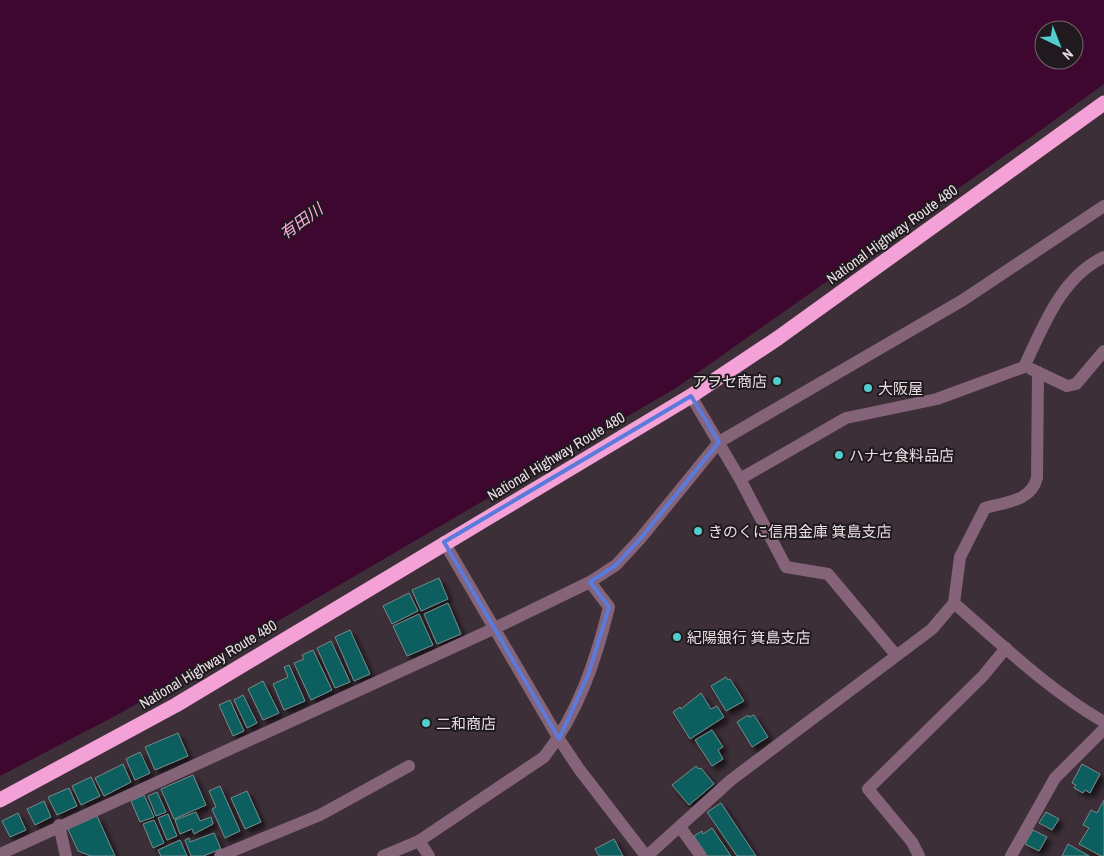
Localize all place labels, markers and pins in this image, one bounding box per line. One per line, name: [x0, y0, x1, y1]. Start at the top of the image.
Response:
place label: アヲセ商店: [692, 371, 767, 392]
marker: アヲセ商店: [771, 375, 783, 387]
place label: 大阪屋: [878, 378, 923, 399]
marker: 大阪屋: [862, 382, 874, 394]
place label: ハナセ食料品店: [849, 445, 954, 466]
marker: ハナセ食料品店: [833, 449, 845, 461]
place label: きのくに信用金庫 箕島支店: [708, 521, 891, 542]
marker: きのくに信用金庫 箕島支店: [692, 525, 704, 537]
place label: 紀陽銀行 箕島支店: [687, 627, 810, 648]
marker: 紀陽銀行 箕島支店: [671, 631, 683, 643]
place label: 二和商店: [436, 713, 496, 734]
marker: 二和商店: [420, 717, 432, 729]

